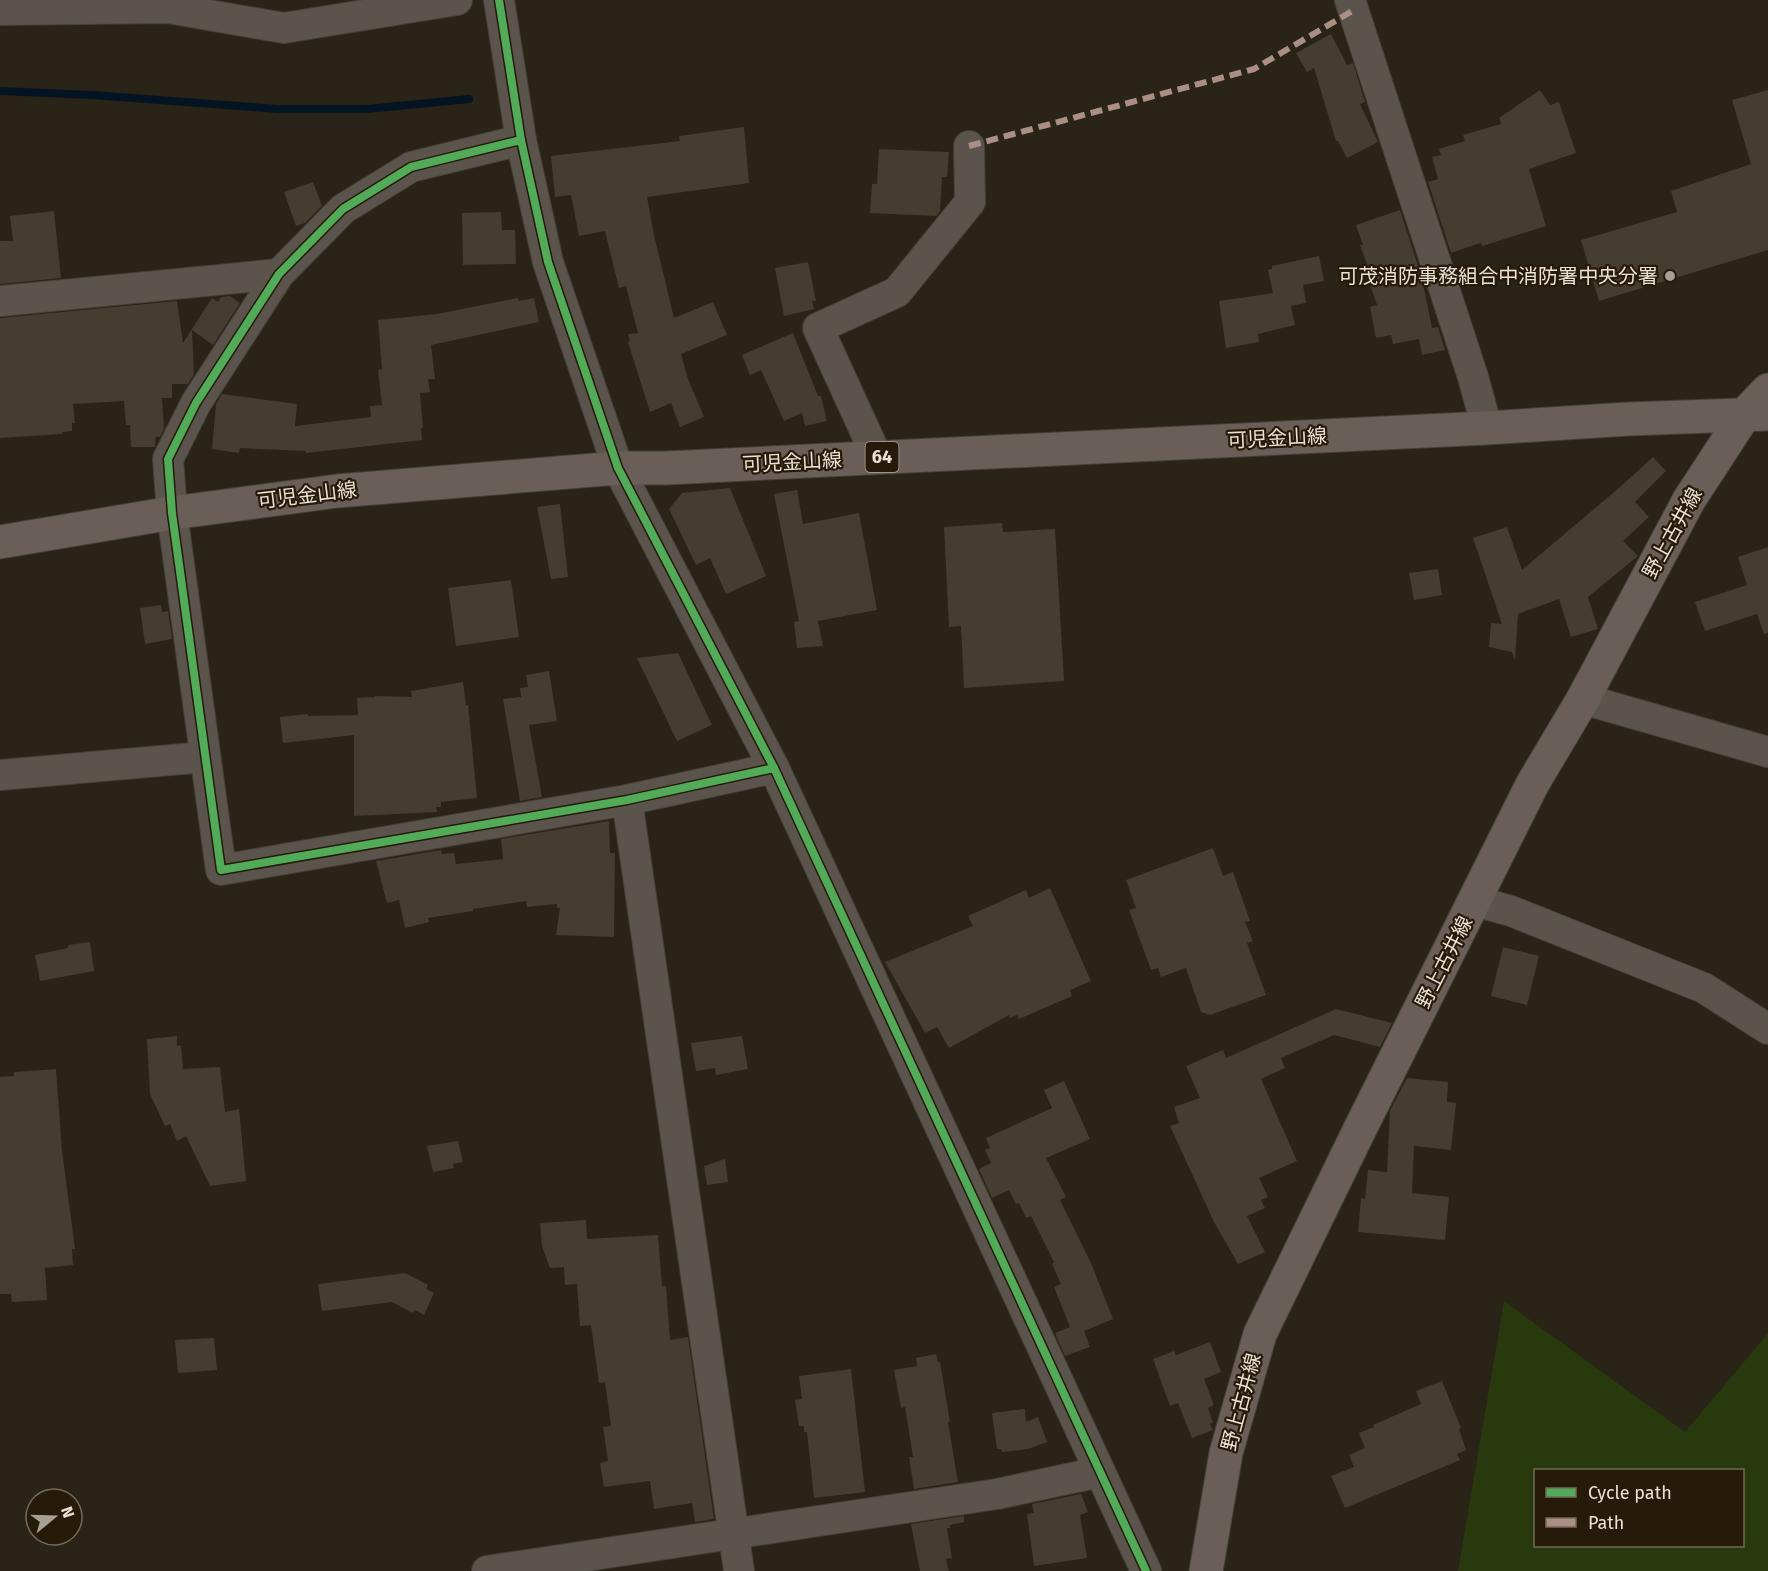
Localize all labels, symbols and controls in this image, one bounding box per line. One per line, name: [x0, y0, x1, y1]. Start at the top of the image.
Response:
place label: 可茂消防事務組合中消防署中央分署: [1338, 264, 1658, 288]
marker: 可茂消防事務組合中消防署中央分署: [1663, 269, 1677, 283]
street label: 可児金山線: [1226, 423, 1328, 453]
road number: 64: [866, 442, 898, 472]
street label: 可児金山線: [741, 447, 843, 477]
street label: 可児金山線: [256, 477, 358, 513]
street label: 野上古井線: [1637, 483, 1707, 583]
street label: 野上古井線: [1411, 912, 1477, 1012]
street label: 野上古井線: [1216, 1351, 1266, 1453]
legend: [1534, 1469, 1744, 1547]
text: Cycle path: [1588, 1482, 1672, 1504]
north arrow: [24, 1487, 84, 1547]
text: N: [57, 1504, 78, 1520]
text: Path: [1588, 1512, 1624, 1534]

